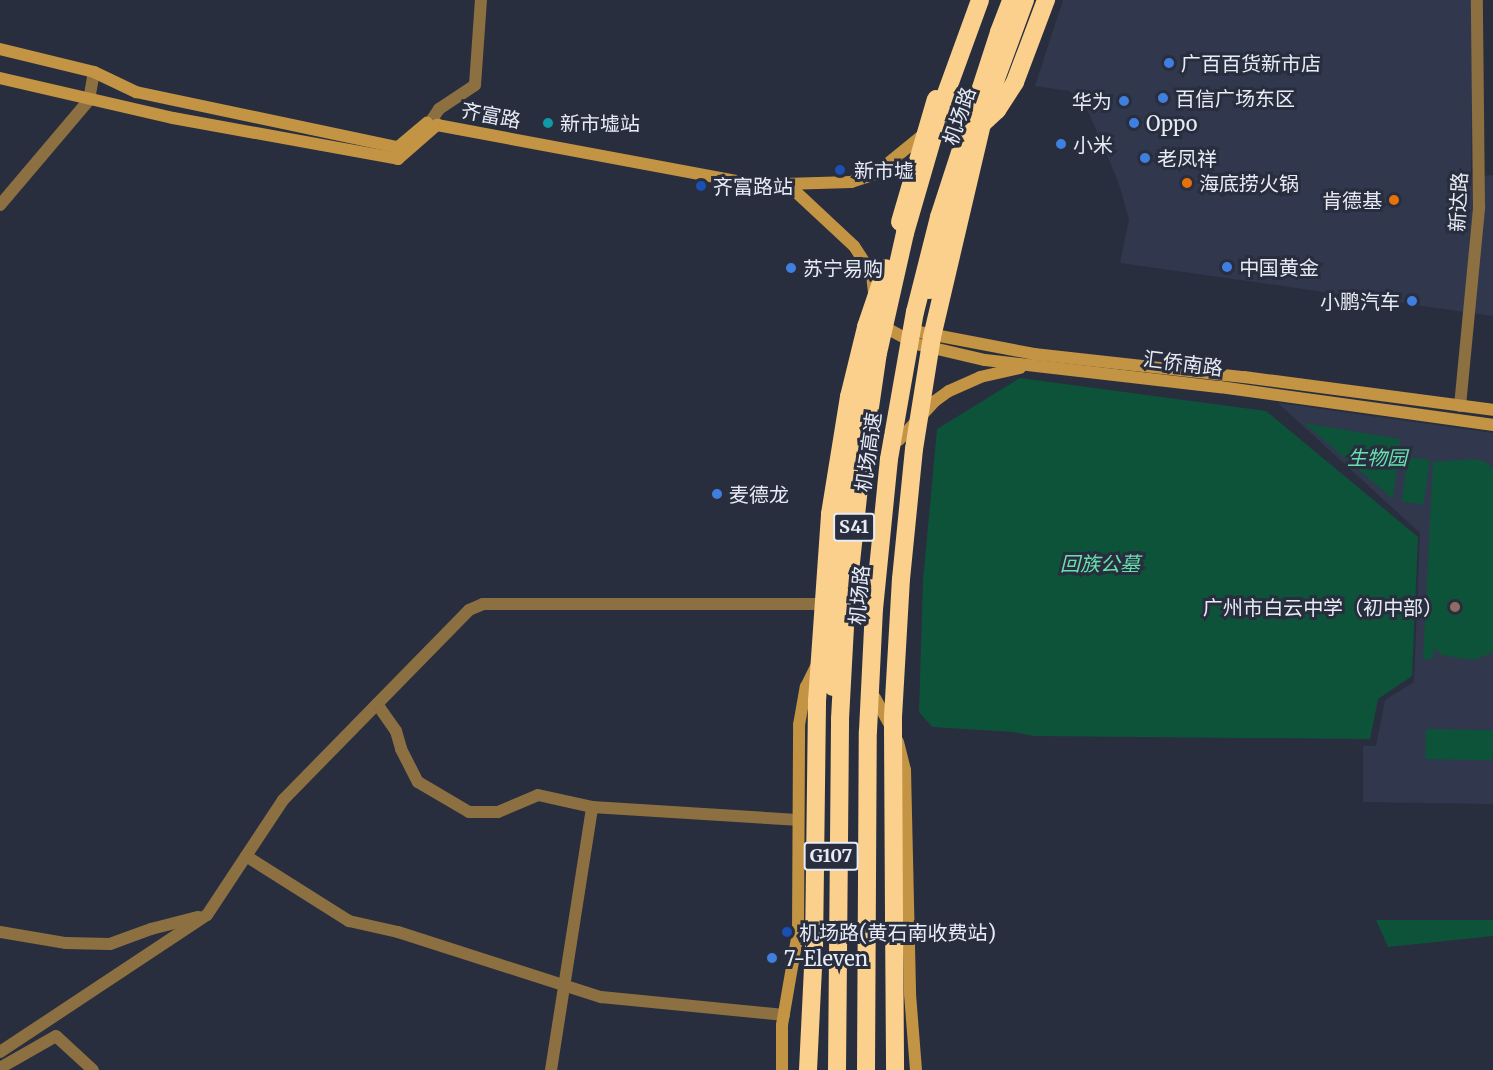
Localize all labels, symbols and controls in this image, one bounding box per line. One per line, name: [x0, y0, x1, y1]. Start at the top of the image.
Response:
place label: 广百百货新市店: [1181, 51, 1321, 75]
marker: 广百百货新市店: [1162, 56, 1176, 70]
street label: 机场路: [938, 84, 980, 148]
place label: 百信广场东区: [1175, 86, 1295, 110]
place label: 华为: [1072, 89, 1112, 113]
marker: 百信广场东区: [1156, 91, 1170, 105]
marker: 华为: [1117, 94, 1131, 108]
street label: 齐富路: [459, 97, 523, 133]
place label: 新市墟站: [560, 111, 640, 135]
place label: Oppo: [1146, 111, 1198, 135]
marker: 新市墟站: [541, 116, 555, 130]
marker: Oppo: [1127, 116, 1141, 130]
place label: 小米: [1073, 132, 1113, 156]
marker: 小米: [1054, 137, 1068, 151]
place label: 老凤祥: [1157, 146, 1217, 170]
marker: 老凤祥: [1138, 151, 1152, 165]
place label: 新市墟: [854, 158, 914, 182]
marker: 新市墟: [831, 161, 849, 179]
place label: 海底捞火锅: [1199, 171, 1299, 195]
street label: 新达路: [1444, 171, 1472, 233]
place label: 齐富路站: [713, 174, 793, 198]
marker: 海底捞火锅: [1180, 176, 1194, 190]
marker: 齐富路站: [694, 179, 708, 193]
place label: 肯德基: [1322, 188, 1382, 212]
marker: 肯德基: [1387, 193, 1401, 207]
place label: 中国黄金: [1239, 255, 1319, 279]
place label: 苏宁易购: [803, 256, 883, 280]
marker: 中国黄金: [1220, 260, 1234, 274]
marker: 苏宁易购: [784, 261, 798, 275]
place label: 小鹏汽车: [1320, 289, 1400, 313]
marker: 小鹏汽车: [1405, 294, 1419, 308]
street label: 汇侨南路: [1142, 346, 1224, 380]
street label: 机场高速: [851, 411, 885, 493]
park label: 生物园: [1347, 445, 1407, 469]
place label: 麦德龙: [729, 482, 789, 506]
marker: 麦德龙: [710, 487, 724, 501]
road number: S41: [833, 512, 875, 542]
park label: 回族公墓: [1060, 551, 1140, 575]
street label: 机场路: [844, 564, 874, 626]
place label: 广州市白云中学（初中部）: [1203, 595, 1443, 619]
marker: 广州市白云中学（初中部）: [1448, 600, 1462, 614]
road number: G107: [802, 841, 860, 871]
place label: 机场路(黄石南收费站): [799, 920, 996, 944]
marker: 机场路(黄石南收费站): [780, 925, 794, 939]
place label: 7-Eleven: [784, 946, 868, 970]
marker: 7-Eleven: [765, 951, 779, 965]

